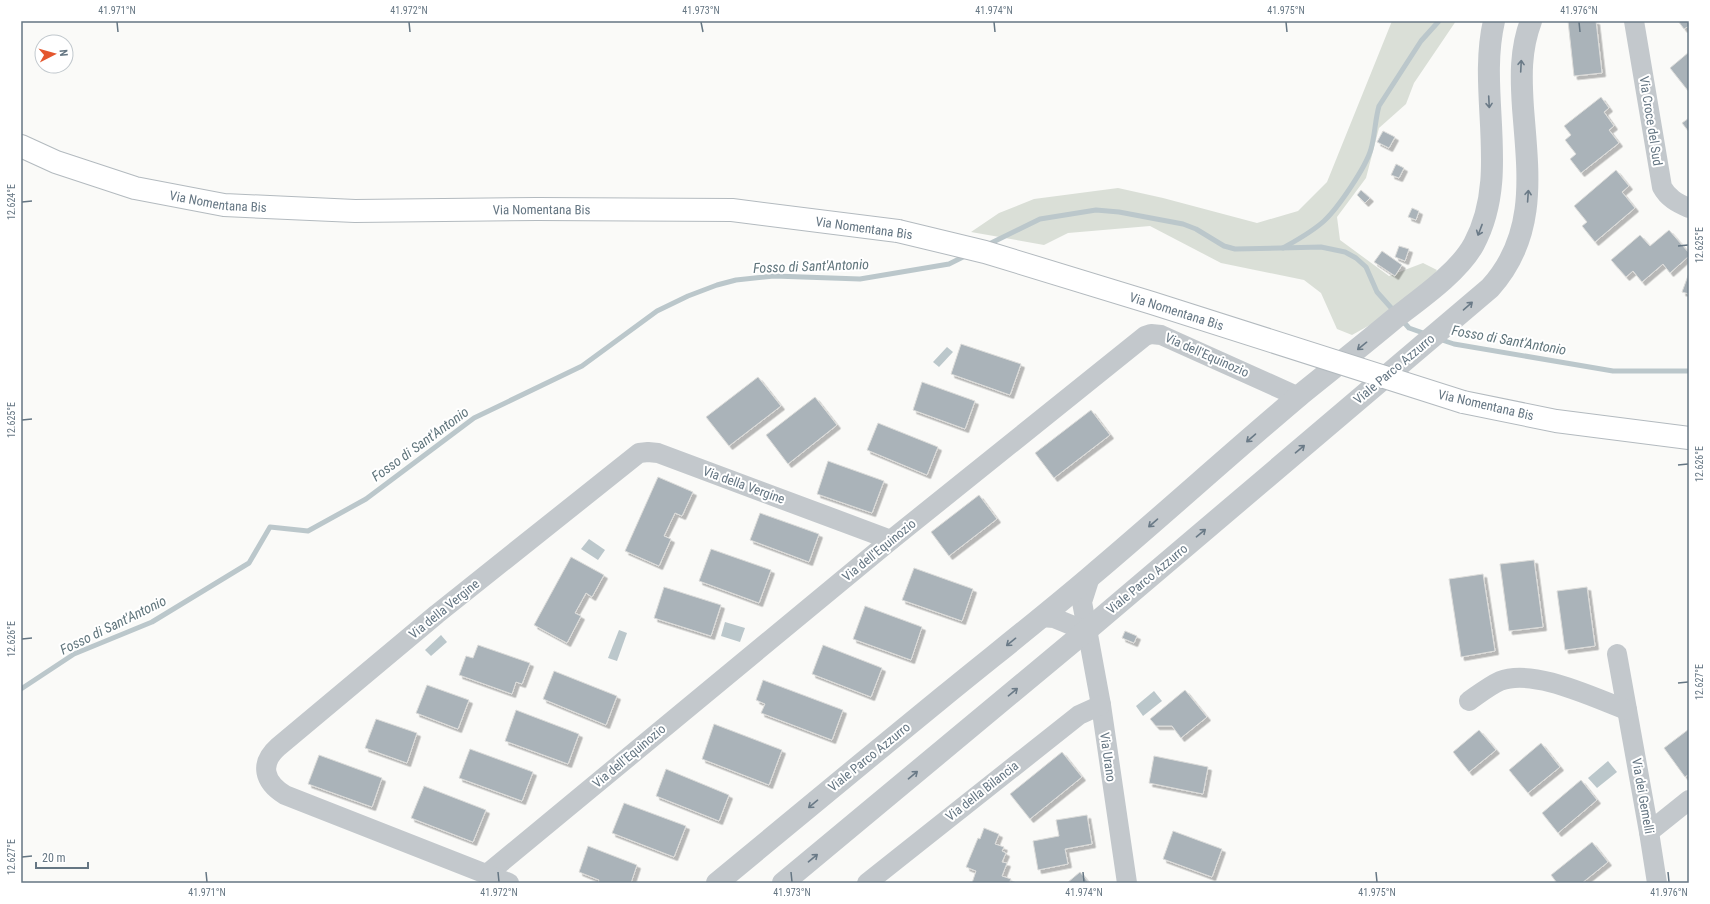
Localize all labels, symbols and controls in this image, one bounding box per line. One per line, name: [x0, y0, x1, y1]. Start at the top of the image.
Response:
text: 41.971°N: [98, 5, 136, 16]
text: 41.972°N: [390, 5, 428, 16]
text: 41.973°N: [682, 5, 720, 16]
text: 41.974°N: [975, 5, 1013, 16]
text: 41.975°N: [1267, 5, 1305, 16]
text: 41.976°N: [1560, 5, 1598, 16]
north arrow: [34, 34, 74, 74]
text: N: [57, 49, 70, 57]
one-way arrow: [1517, 60, 1525, 73]
street label: Via Croce del Sud: [1637, 75, 1665, 167]
one-way arrow: [1486, 95, 1493, 108]
text: 12.624°E: [6, 184, 17, 220]
street label: Via Nomentana Bis: [168, 187, 267, 214]
one-way arrow: [1525, 190, 1532, 203]
street label: Via Nomentana Bis: [493, 201, 591, 217]
street label: Via Nomentana Bis: [815, 214, 914, 242]
one-way arrow: [1475, 223, 1483, 235]
text: 12.625°E: [1694, 227, 1705, 263]
water label: Fosso di Sant'Antonio: [753, 256, 869, 276]
street label: Via Nomentana Bis: [1128, 289, 1226, 333]
one-way arrow: [1463, 302, 1474, 311]
water label: Fosso di Sant'Antonio: [1451, 322, 1568, 358]
street label: Via dell'Equinozio: [1163, 330, 1251, 380]
street label: Viale Parco Azzurro: [1351, 331, 1437, 407]
one-way arrow: [1356, 341, 1367, 350]
street label: Via Nomentana Bis: [1437, 387, 1535, 423]
text: 12.625°E: [6, 402, 17, 438]
water label: Fosso di Sant'Antonio: [368, 403, 472, 485]
one-way arrow: [1246, 433, 1257, 442]
one-way arrow: [1295, 445, 1306, 454]
text: 12.626°E: [1694, 446, 1705, 482]
street label: Via della Vergine: [701, 463, 787, 507]
street label: Via dell'Equinozio: [839, 516, 919, 584]
one-way arrow: [1148, 518, 1158, 527]
one-way arrow: [1196, 529, 1207, 538]
street label: Viale Parco Azzurro: [1104, 541, 1190, 617]
street label: Via della Vergine: [406, 576, 482, 642]
water label: Fosso di Sant'Antonio: [57, 592, 169, 658]
text: 12.626°E: [6, 621, 17, 657]
one-way arrow: [1005, 637, 1016, 646]
text: 12.627°E: [1694, 664, 1705, 700]
one-way arrow: [1007, 687, 1018, 696]
street label: Viale Parco Azzurro: [825, 719, 913, 795]
street label: Via dell'Equinozio: [590, 721, 668, 791]
street label: Via Urano: [1097, 731, 1119, 783]
street label: Via dei Gemelli: [1629, 757, 1657, 835]
street label: Via della Bilancia: [943, 758, 1021, 824]
one-way arrow: [907, 771, 918, 779]
one-way arrow: [807, 799, 818, 808]
text: 12.627°E: [6, 839, 17, 875]
scale bar: [36, 844, 88, 870]
text: 20 m: [42, 851, 66, 865]
one-way arrow: [807, 854, 818, 863]
text: 41.971°N: [188, 887, 226, 898]
text: 41.972°N: [480, 887, 518, 898]
text: 41.973°N: [773, 887, 811, 898]
text: 41.974°N: [1065, 887, 1103, 898]
text: 41.975°N: [1358, 887, 1396, 898]
text: 41.976°N: [1650, 887, 1688, 898]

